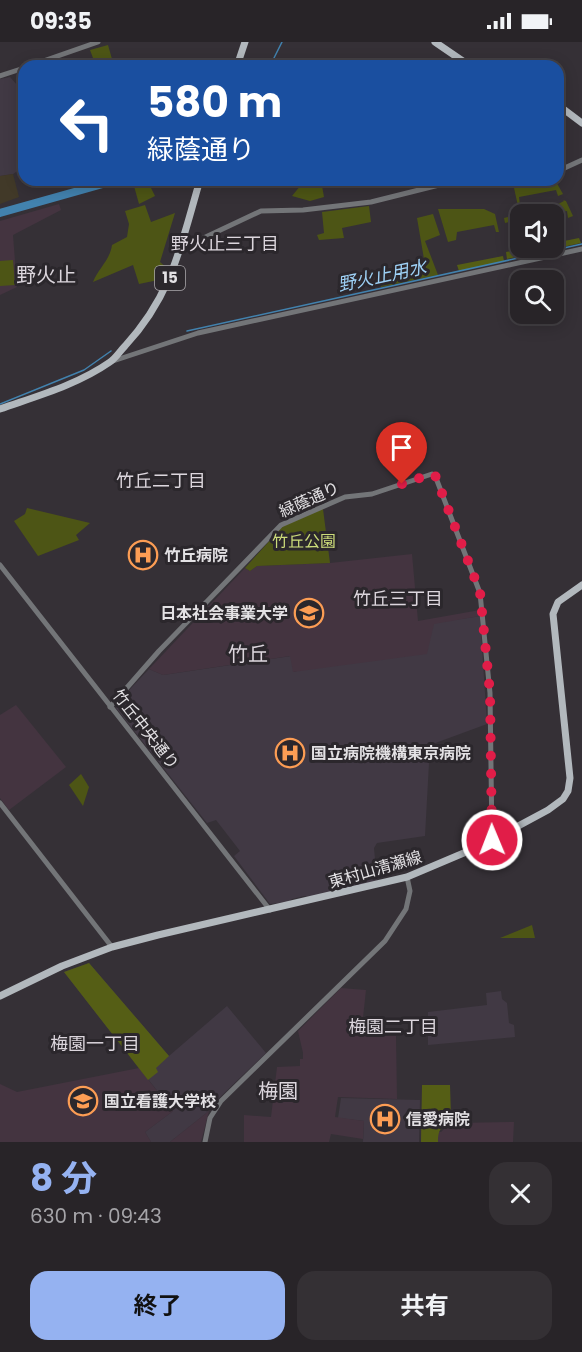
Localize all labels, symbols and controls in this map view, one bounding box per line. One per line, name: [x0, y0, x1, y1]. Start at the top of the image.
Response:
text: 09:35: [30, 6, 92, 37]
text: 580 m: [147, 73, 282, 132]
icon: left: [48, 84, 126, 162]
text: 緑蔭通り: [147, 131, 255, 168]
map controls: [510, 204, 564, 324]
button: sound: [510, 204, 564, 258]
district label: 野火止三丁目: [171, 231, 279, 256]
water label: 野火止用水: [335, 254, 430, 297]
district label: 野火止: [16, 261, 76, 289]
road number: 15: [155, 266, 185, 290]
button: search: [510, 270, 564, 324]
pin: [376, 422, 427, 484]
icon: arrive: [385, 431, 418, 464]
district label: 竹丘二丁目: [116, 468, 206, 493]
street label: 緑蔭通り: [275, 476, 343, 523]
park label: 竹丘公園: [272, 530, 336, 553]
hospital icon: 竹丘病院: [127, 539, 159, 571]
place label: 竹丘病院: [164, 544, 228, 567]
district label: 竹丘三丁目: [353, 586, 443, 611]
school or university icon: 日本社会事業大学: [293, 597, 325, 629]
place label: 日本社会事業大学: [160, 602, 288, 625]
district label: 竹丘: [228, 640, 268, 668]
street label: 竹丘中央通り: [107, 684, 184, 774]
hospital icon: 国立病院機構東京病院: [274, 737, 306, 769]
place label: 国立病院機構東京病院: [311, 742, 471, 765]
position arrow: [460, 808, 524, 872]
street label: 東村山清瀬線: [326, 845, 424, 894]
district label: 梅園二丁目: [348, 1014, 438, 1039]
district label: 梅園一丁目: [50, 1031, 140, 1056]
district label: 梅園: [258, 1077, 298, 1105]
school or university icon: 国立看護大学校: [67, 1085, 99, 1117]
place label: 国立看護大学校: [104, 1090, 216, 1113]
hospital icon: 信愛病院: [369, 1103, 401, 1135]
place label: 信愛病院: [405, 1108, 470, 1131]
text: 8 分: [30, 1153, 97, 1204]
button: close: [489, 1162, 552, 1225]
text: 630 m · 09:43: [30, 1202, 162, 1230]
button: 終了: [30, 1271, 285, 1340]
button: 共有: [297, 1271, 552, 1340]

